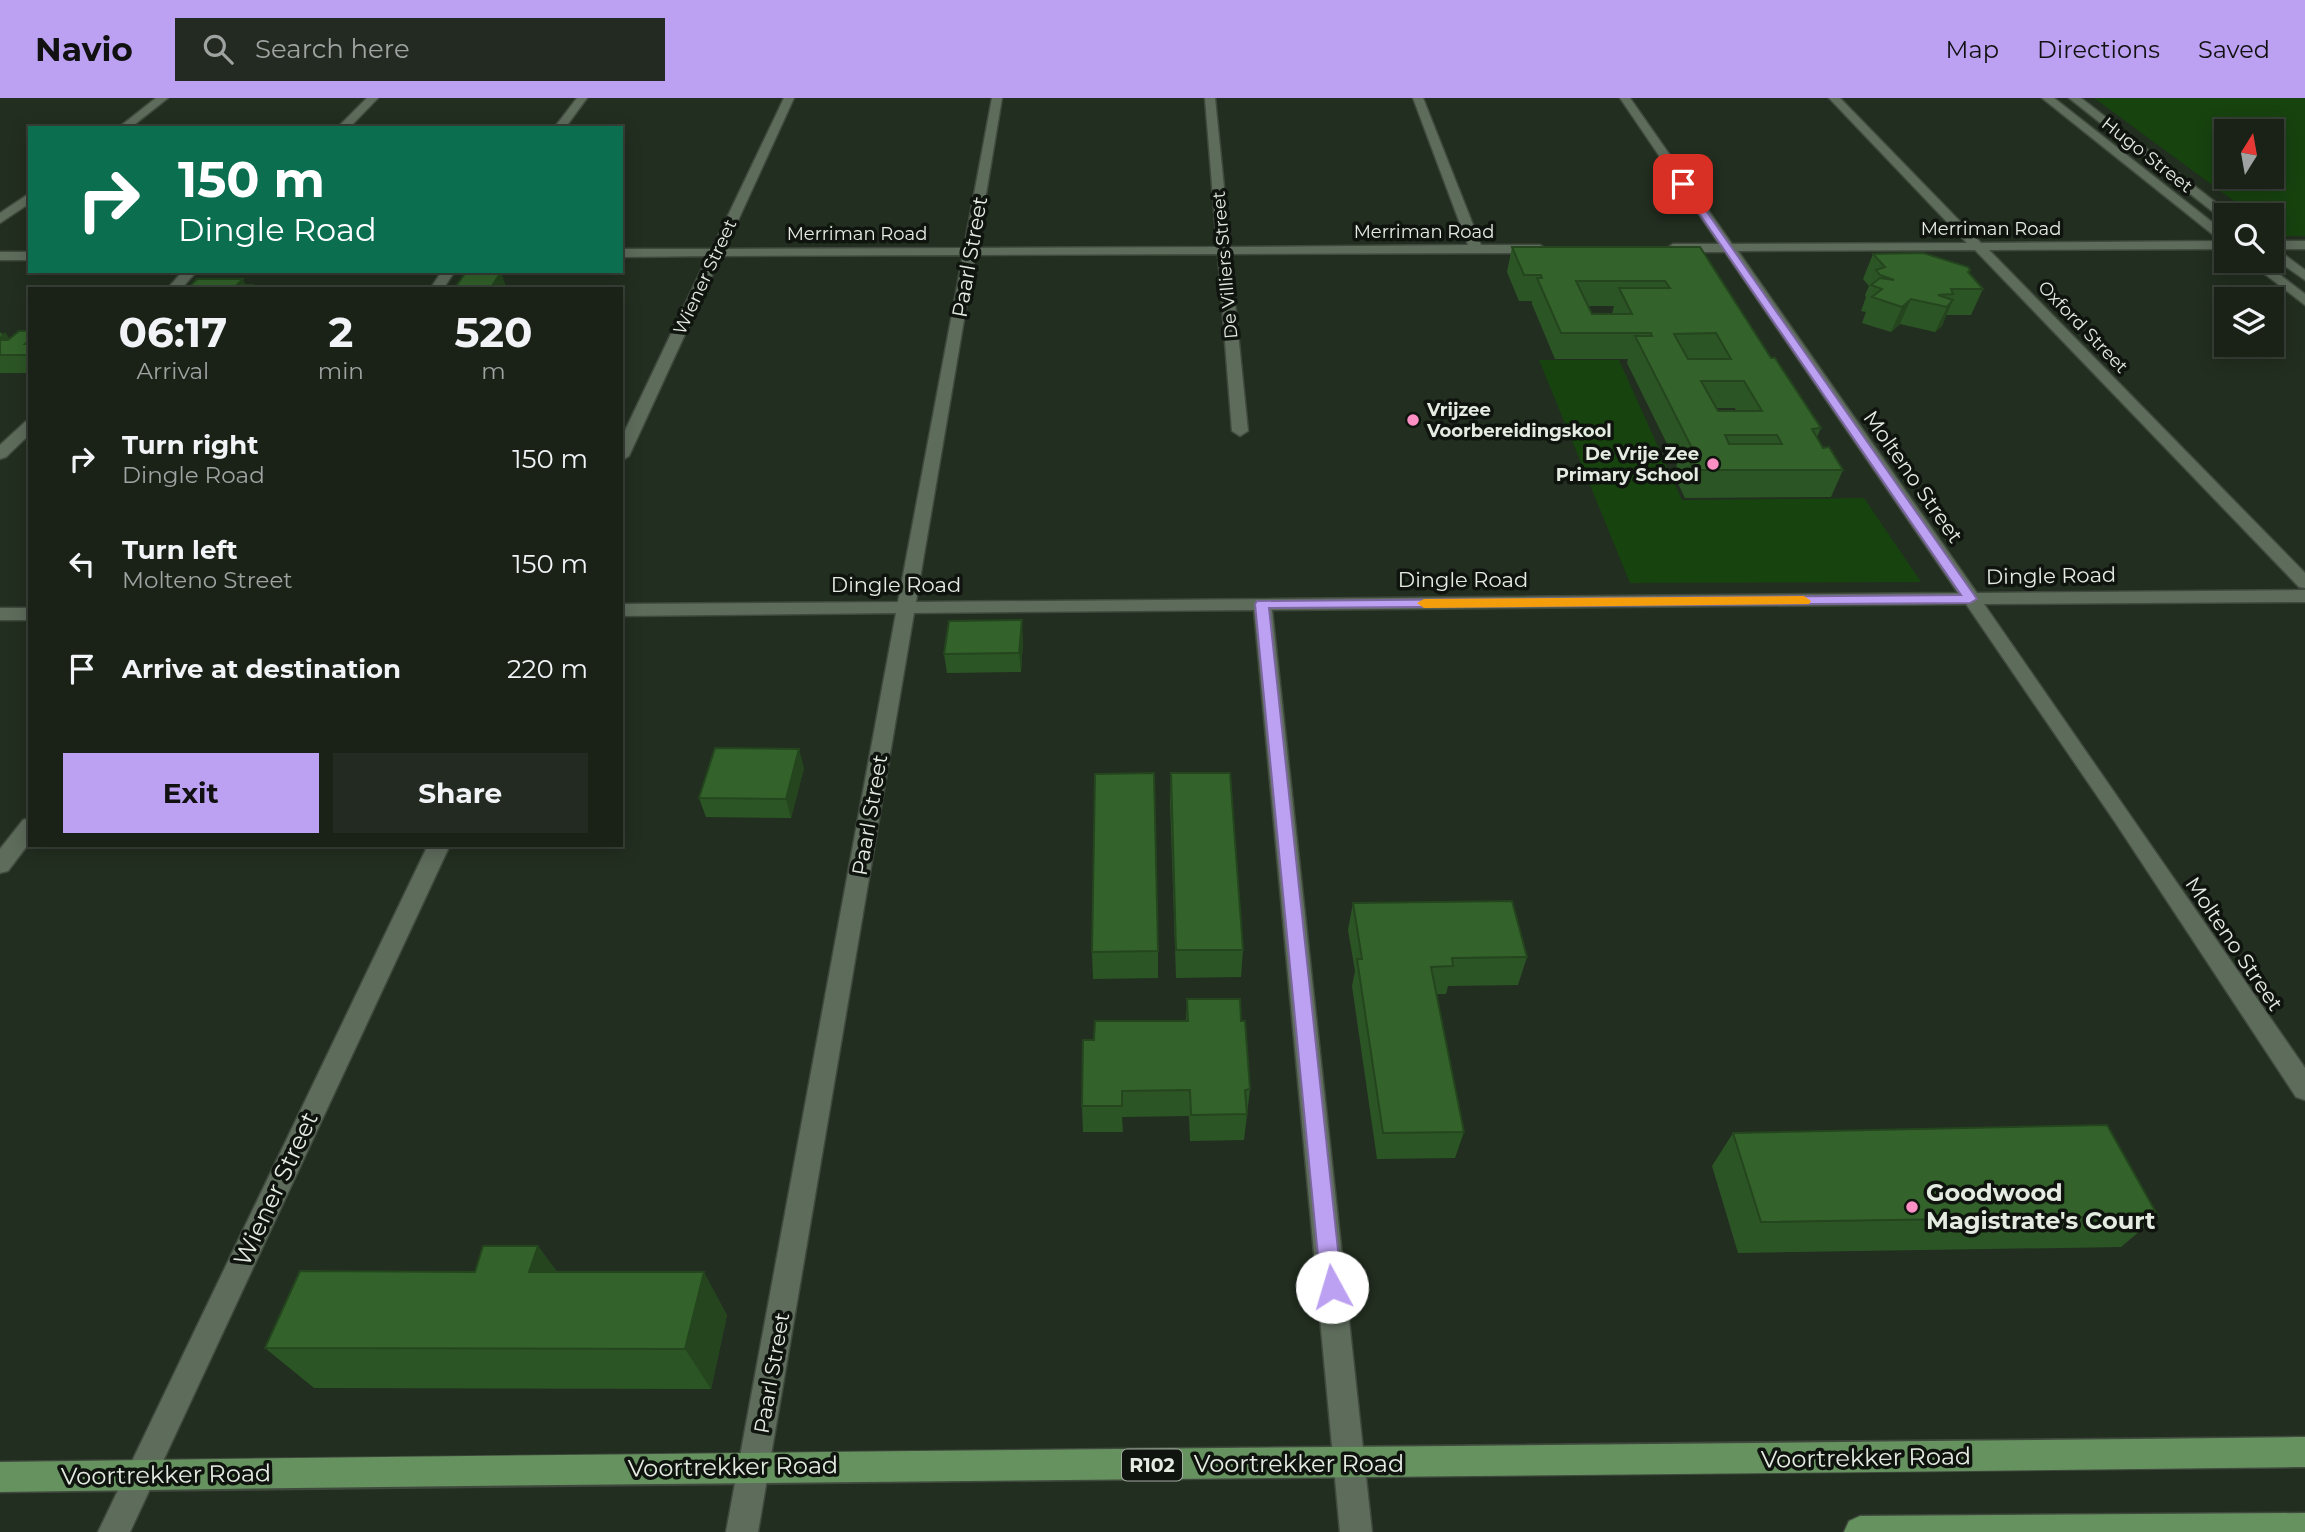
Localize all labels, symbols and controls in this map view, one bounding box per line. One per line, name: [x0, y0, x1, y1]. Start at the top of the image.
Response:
search box: [175, 18, 665, 81]
text: Navio: [35, 29, 133, 69]
icon: search: [199, 30, 237, 68]
text: Search here: [255, 33, 410, 65]
text: Map: [1946, 35, 1999, 64]
text: Directions: [2037, 35, 2160, 64]
text: Saved: [2198, 35, 2270, 64]
street label: Hugo Street: [2097, 113, 2197, 197]
north arrow: [2214, 119, 2284, 189]
map controls: [2214, 119, 2284, 357]
text: 150 m: [178, 150, 325, 209]
icon: right: [63, 154, 154, 245]
pin: [1653, 154, 1713, 214]
icon: arrive: [1664, 165, 1702, 203]
street label: De Villiers Street: [1208, 190, 1242, 340]
street label: Paarl Street: [947, 194, 992, 319]
button: search: [2214, 203, 2284, 273]
text: Dingle Road: [178, 210, 377, 249]
street label: Wiener Street: [669, 216, 741, 338]
street label: Merriman Road: [1921, 218, 2061, 240]
street label: Merriman Road: [1354, 221, 1494, 243]
street label: Merriman Road: [787, 223, 927, 245]
street label: Oxford Street: [2033, 276, 2133, 378]
button: layers: [2214, 287, 2284, 357]
text: 06:17: [119, 306, 227, 358]
text: 2: [328, 306, 353, 358]
text: 520: [454, 306, 533, 358]
text: Arrival: [137, 357, 209, 385]
text: min: [318, 357, 364, 385]
text: m: [481, 357, 506, 385]
place label: Vrijzee Voorbereidingskool: [1426, 399, 1612, 442]
street label: Molteno Street: [1858, 406, 1968, 548]
marker: Vrijzee Voorbereidingskool: [1405, 412, 1421, 428]
text: Turn right: [122, 429, 258, 461]
icon: right: [63, 440, 101, 478]
text: 150 m: [512, 443, 588, 475]
place label: De Vrije Zee Primary School: [1556, 443, 1699, 486]
marker: De Vrije Zee Primary School: [1705, 456, 1721, 472]
text: Dingle Road: [122, 461, 265, 489]
text: Turn left: [122, 534, 238, 566]
icon: left: [63, 545, 101, 583]
text: 150 m: [512, 548, 588, 580]
street label: Dingle Road: [1986, 562, 2116, 589]
text: Molteno Street: [122, 566, 293, 594]
street label: Dingle Road: [1398, 567, 1528, 592]
street label: Dingle Road: [831, 572, 961, 597]
icon: arrive: [63, 650, 101, 688]
text: Arrive at destination: [122, 653, 401, 685]
text: 220 m: [507, 653, 588, 685]
street label: Paarl Street: [847, 752, 892, 877]
button: Exit: [63, 753, 319, 833]
button: Share: [333, 753, 588, 833]
street label: Molteno Street: [2180, 872, 2288, 1015]
street label: Wiener Street: [227, 1107, 324, 1270]
place label: Goodwood Magistrate's Court: [1926, 1178, 2156, 1235]
marker: Goodwood Magistrate's Court: [1904, 1199, 1920, 1215]
position arrow: [1295, 1250, 1369, 1324]
street label: Paarl Street: [749, 1310, 794, 1435]
street label: Voortrekker Road: [1761, 1441, 1971, 1474]
street label: Voortrekker Road: [1194, 1449, 1404, 1478]
street label: Voortrekker Road: [628, 1450, 838, 1483]
road number: R102: [1122, 1450, 1182, 1480]
street label: Voortrekker Road: [61, 1458, 271, 1491]

